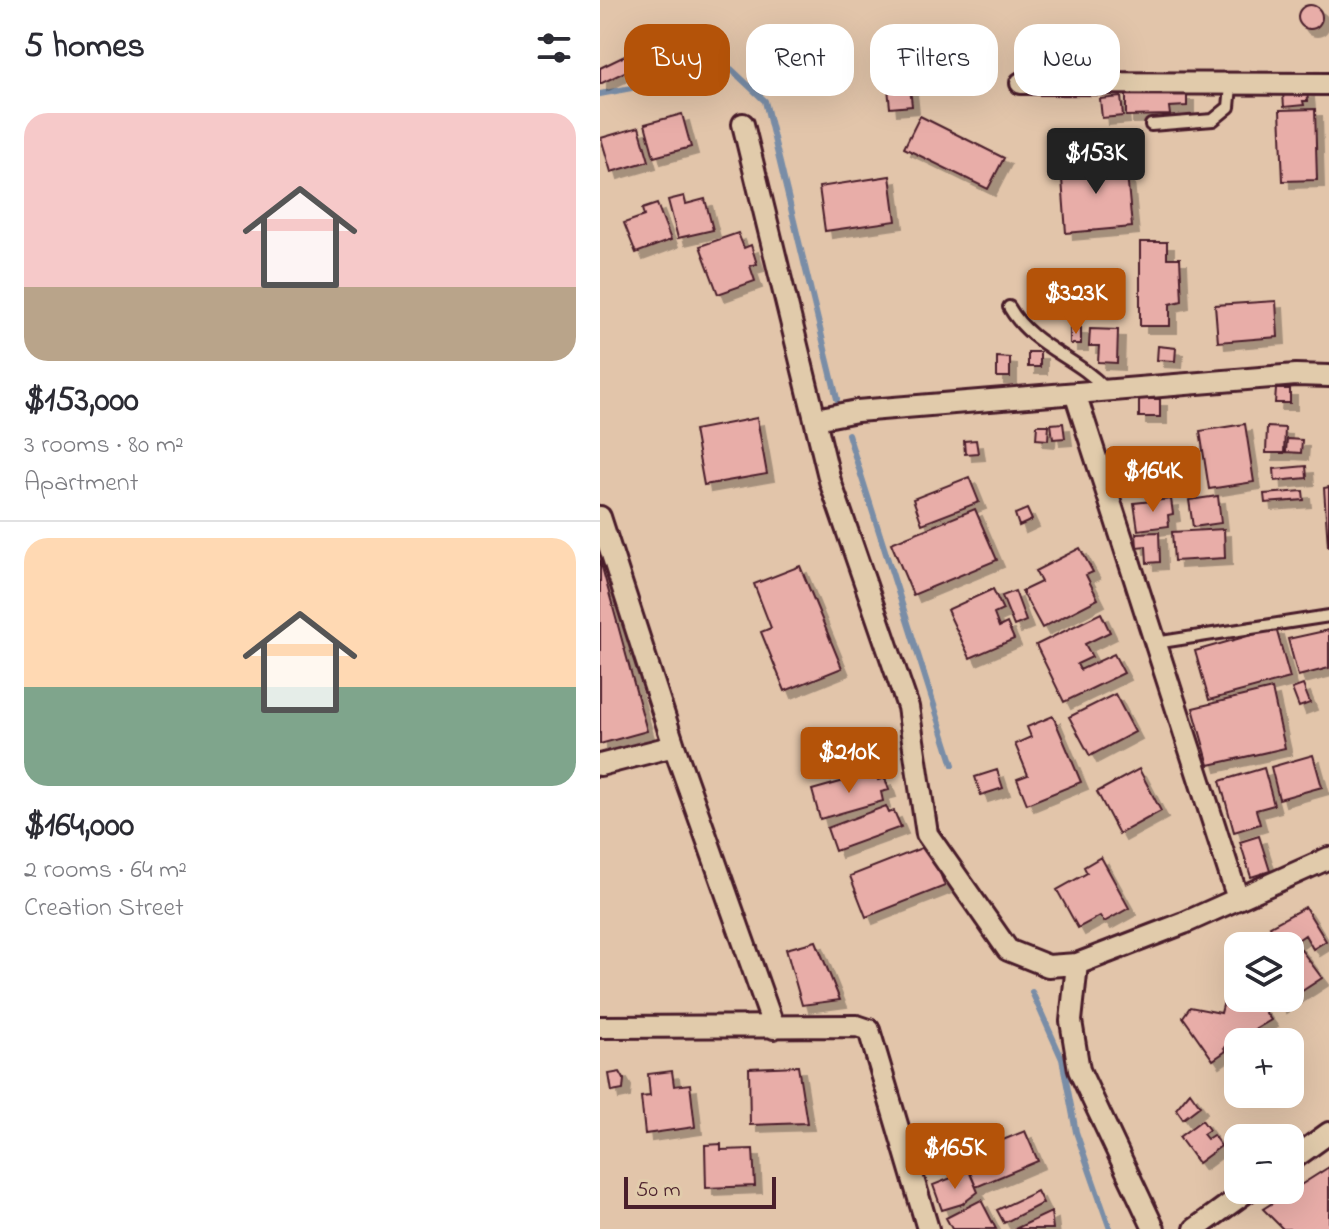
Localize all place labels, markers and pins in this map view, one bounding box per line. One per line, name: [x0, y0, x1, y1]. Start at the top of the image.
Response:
pin: $153K: [1040, 128, 1152, 196]
pin: $323K: [1020, 268, 1132, 336]
pin: $164K: [1097, 446, 1209, 514]
pin: $210K: [793, 727, 905, 795]
pin: $165K: [899, 1123, 1011, 1191]

